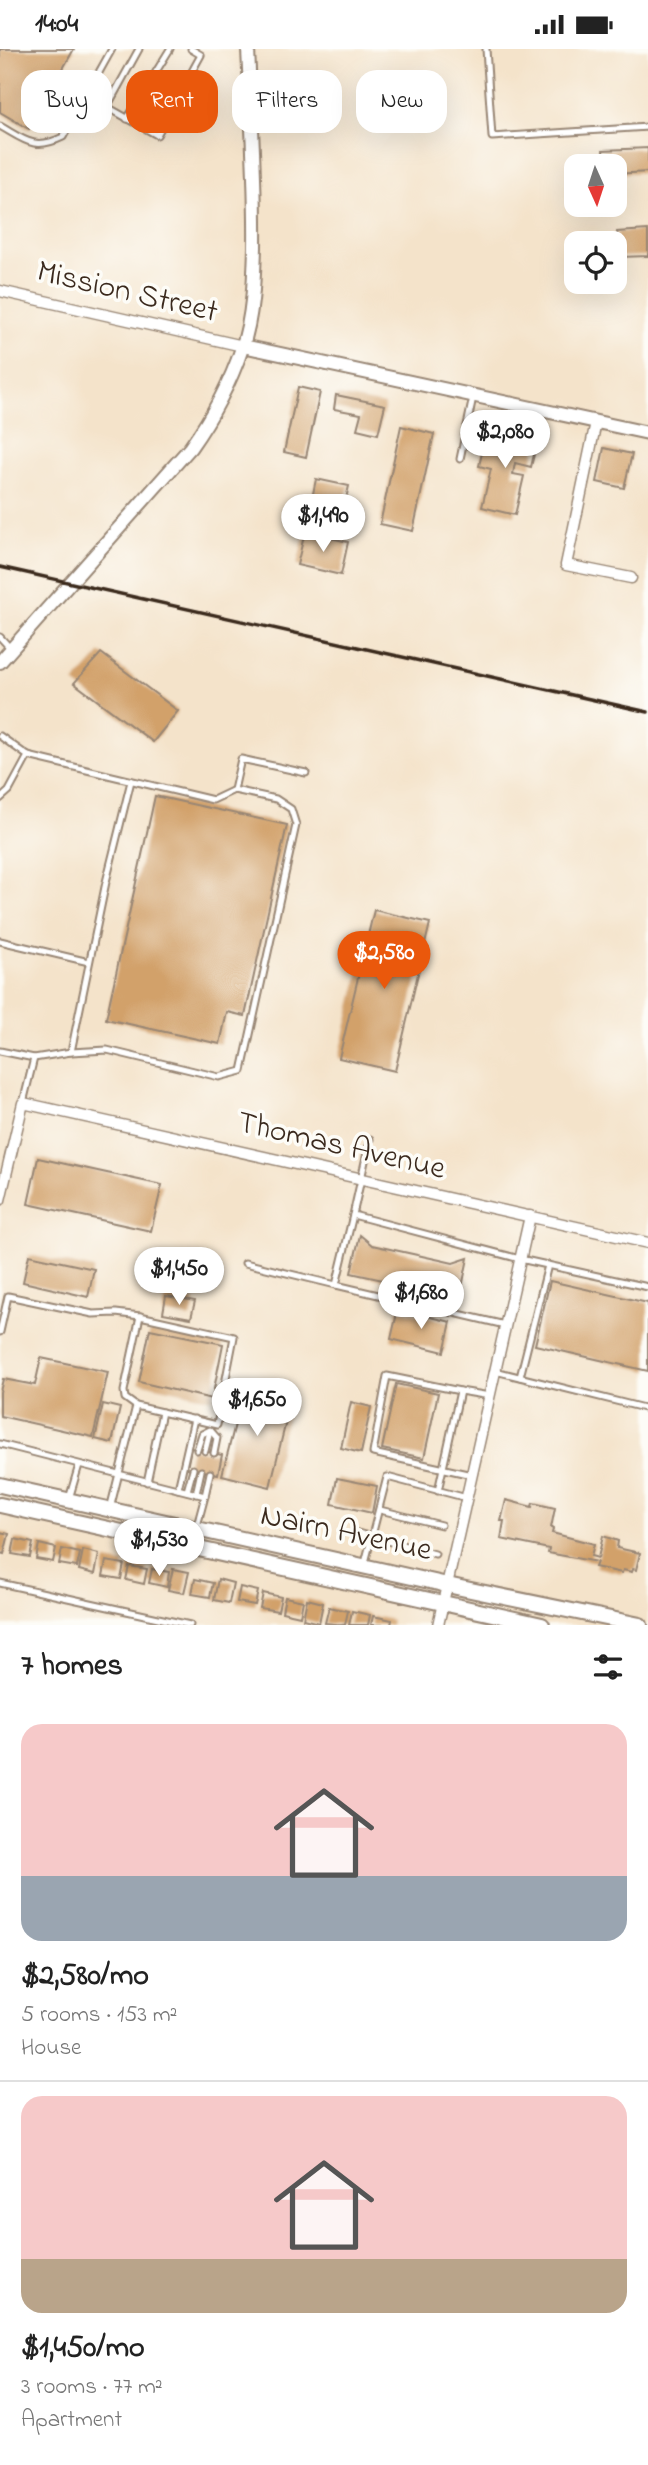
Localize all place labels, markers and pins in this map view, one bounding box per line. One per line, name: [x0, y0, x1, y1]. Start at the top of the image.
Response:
pin: $2,080: [448, 411, 562, 470]
pin: $1,490: [266, 495, 380, 554]
pin: $2,580: [327, 932, 441, 991]
pin: $1,450: [122, 1247, 236, 1307]
pin: $1,680: [364, 1271, 478, 1331]
pin: $1,650: [200, 1379, 314, 1438]
pin: $1,530: [102, 1519, 216, 1578]

